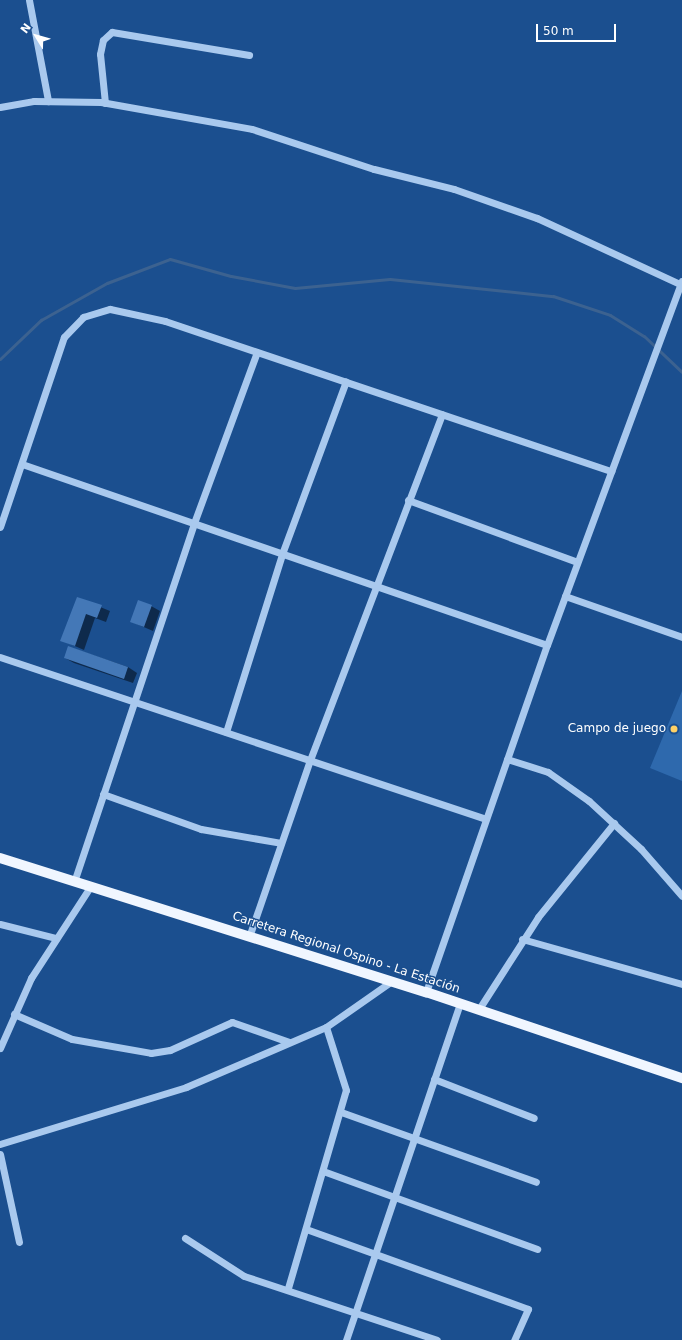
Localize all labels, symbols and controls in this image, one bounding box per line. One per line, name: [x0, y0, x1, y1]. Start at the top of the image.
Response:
north arrow: [16, 16, 56, 56]
scale bar: [538, 16, 618, 42]
text: N: [18, 21, 34, 36]
text: 50 m: [543, 24, 574, 38]
place label: Campo de juego: [568, 722, 666, 736]
marker: Campo de juego: [669, 724, 679, 734]
street label: Carretera Regional Ospino - La Estación: [230, 909, 462, 997]

